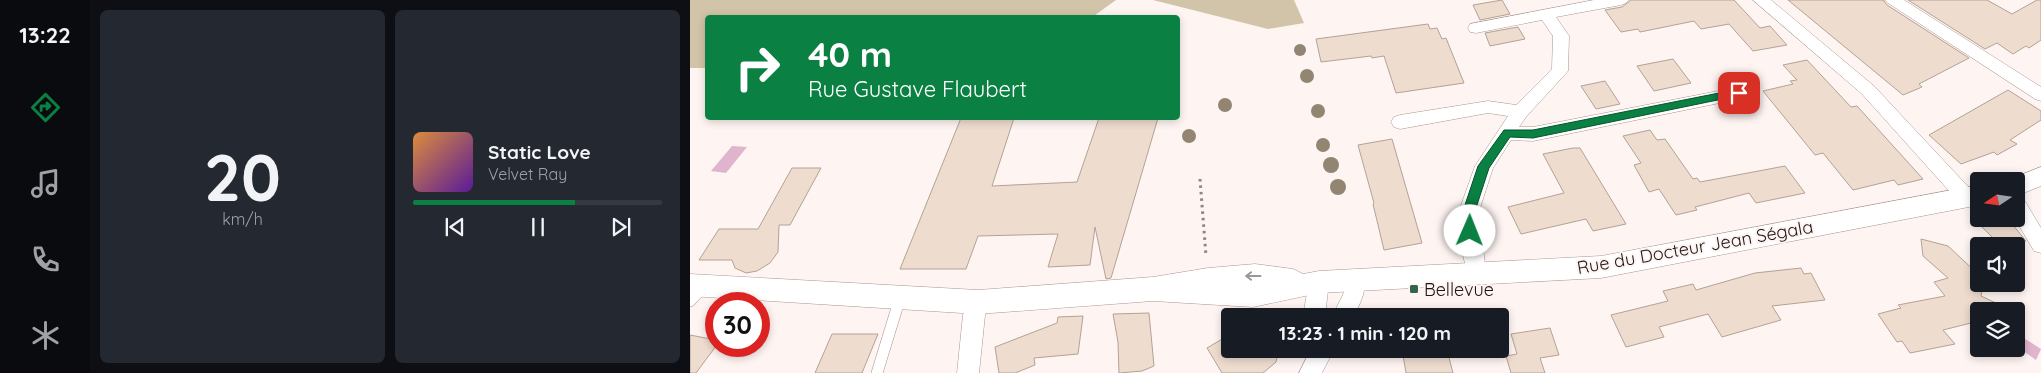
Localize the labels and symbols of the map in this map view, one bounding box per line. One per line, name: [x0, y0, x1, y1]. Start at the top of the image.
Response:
pin: [1718, 72, 1760, 114]
north arrow: [1970, 172, 2025, 228]
position arrow: [1443, 204, 1495, 256]
street label: Rue du Docteur Jean Ségala: [1575, 215, 1815, 279]
one-way arrow: [1246, 271, 1262, 281]
place label: Bellevue: [1424, 278, 1494, 301]
marker: Bellevue: [1408, 283, 1420, 295]
speed limit sign: 30: [705, 292, 770, 357]

